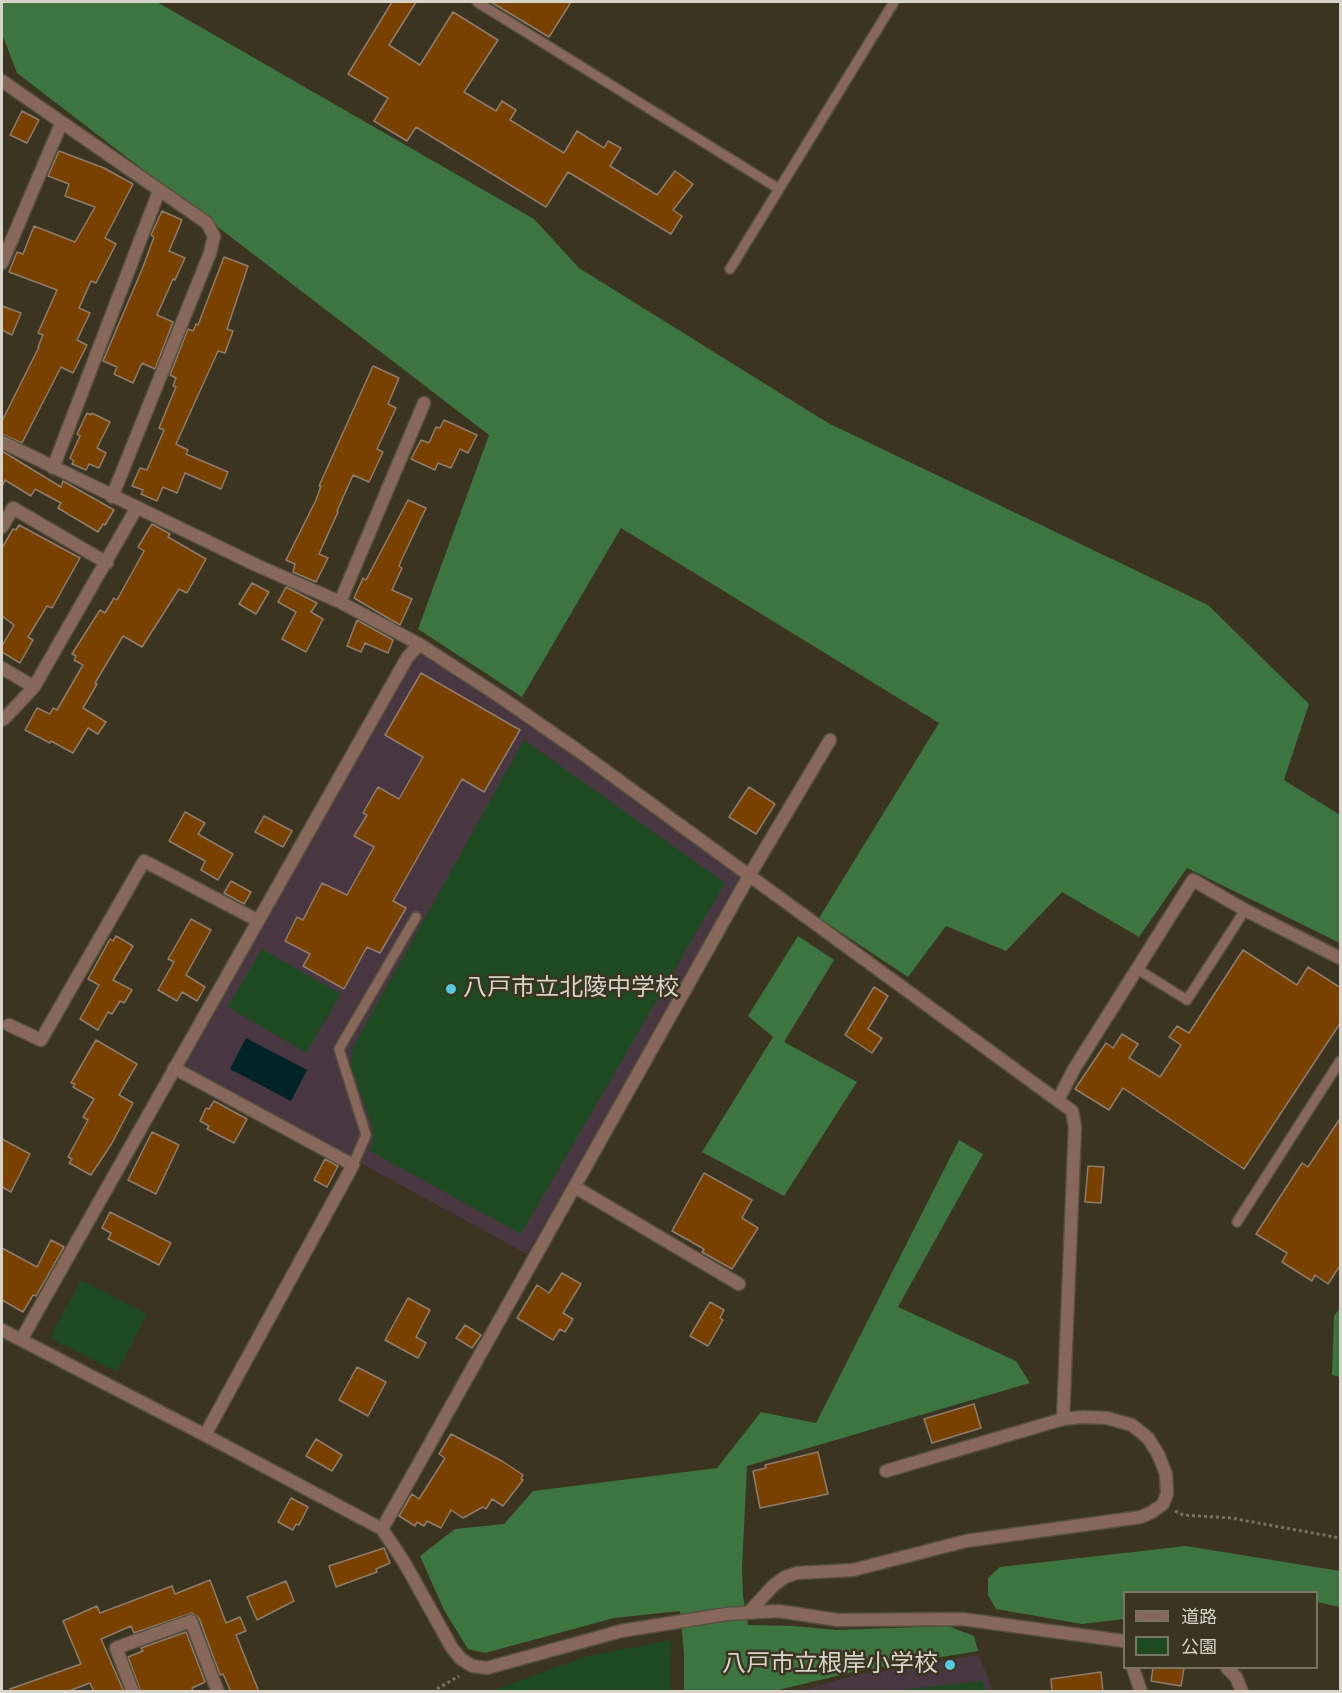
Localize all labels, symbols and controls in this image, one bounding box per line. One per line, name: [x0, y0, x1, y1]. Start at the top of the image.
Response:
place label: 八戸市立北陵中学校: [463, 975, 679, 1003]
marker: 八戸市立北陵中学校: [444, 982, 458, 996]
legend: [1123, 1591, 1318, 1669]
text: 道路: [1181, 1604, 1217, 1630]
text: 公園: [1181, 1634, 1217, 1660]
place label: 八戸市立根岸小学校: [722, 1651, 938, 1679]
marker: 八戸市立根岸小学校: [943, 1658, 957, 1672]

